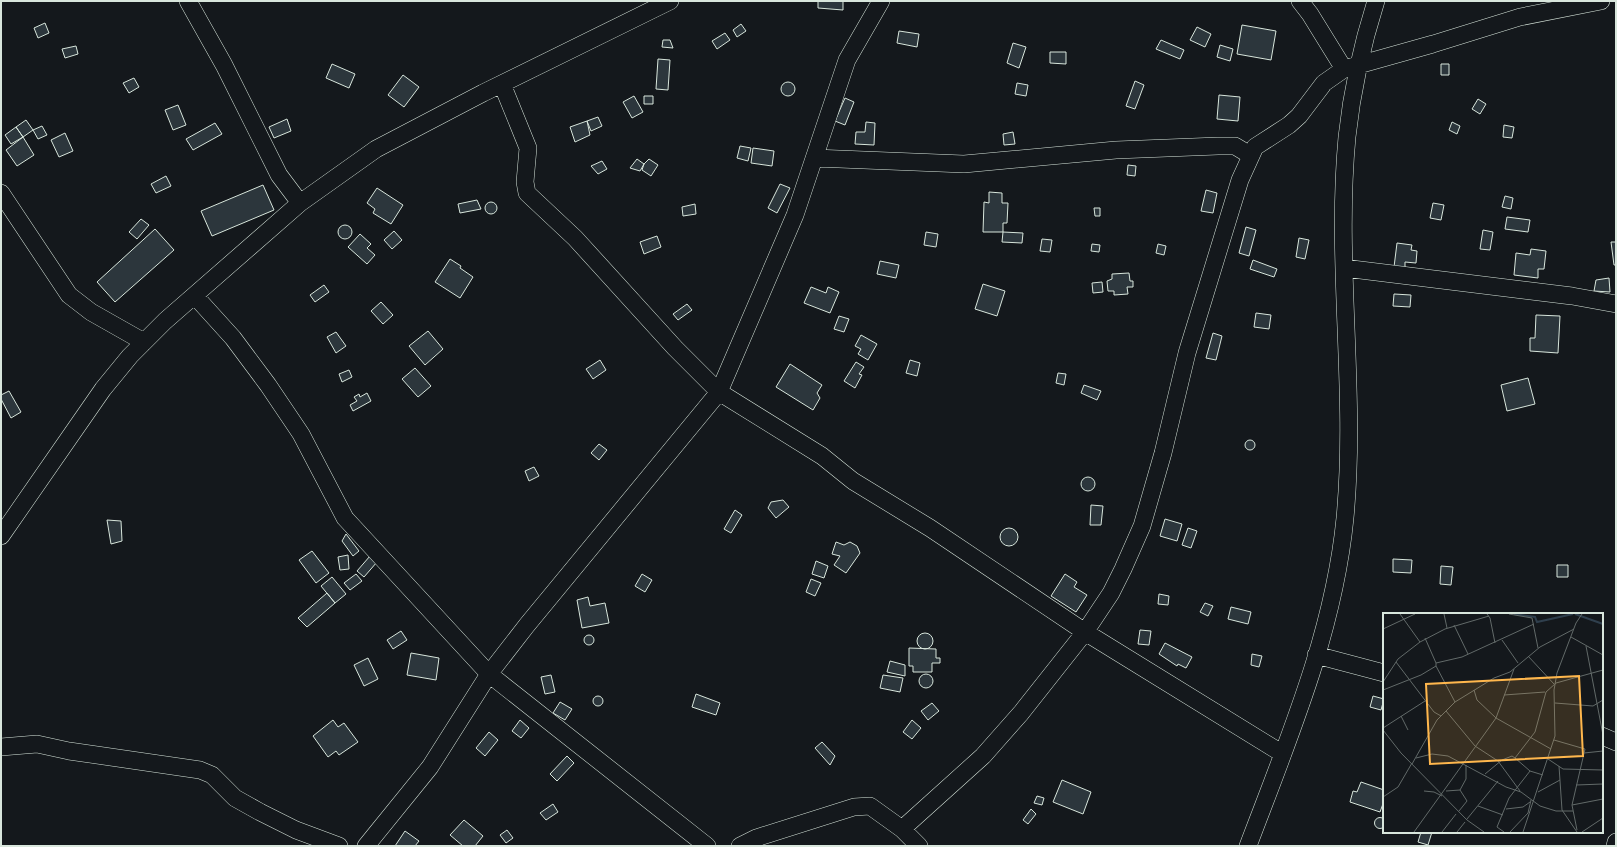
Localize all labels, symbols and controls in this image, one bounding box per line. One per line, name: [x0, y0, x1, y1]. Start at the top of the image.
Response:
inset map: [1383, 613, 1603, 833]

